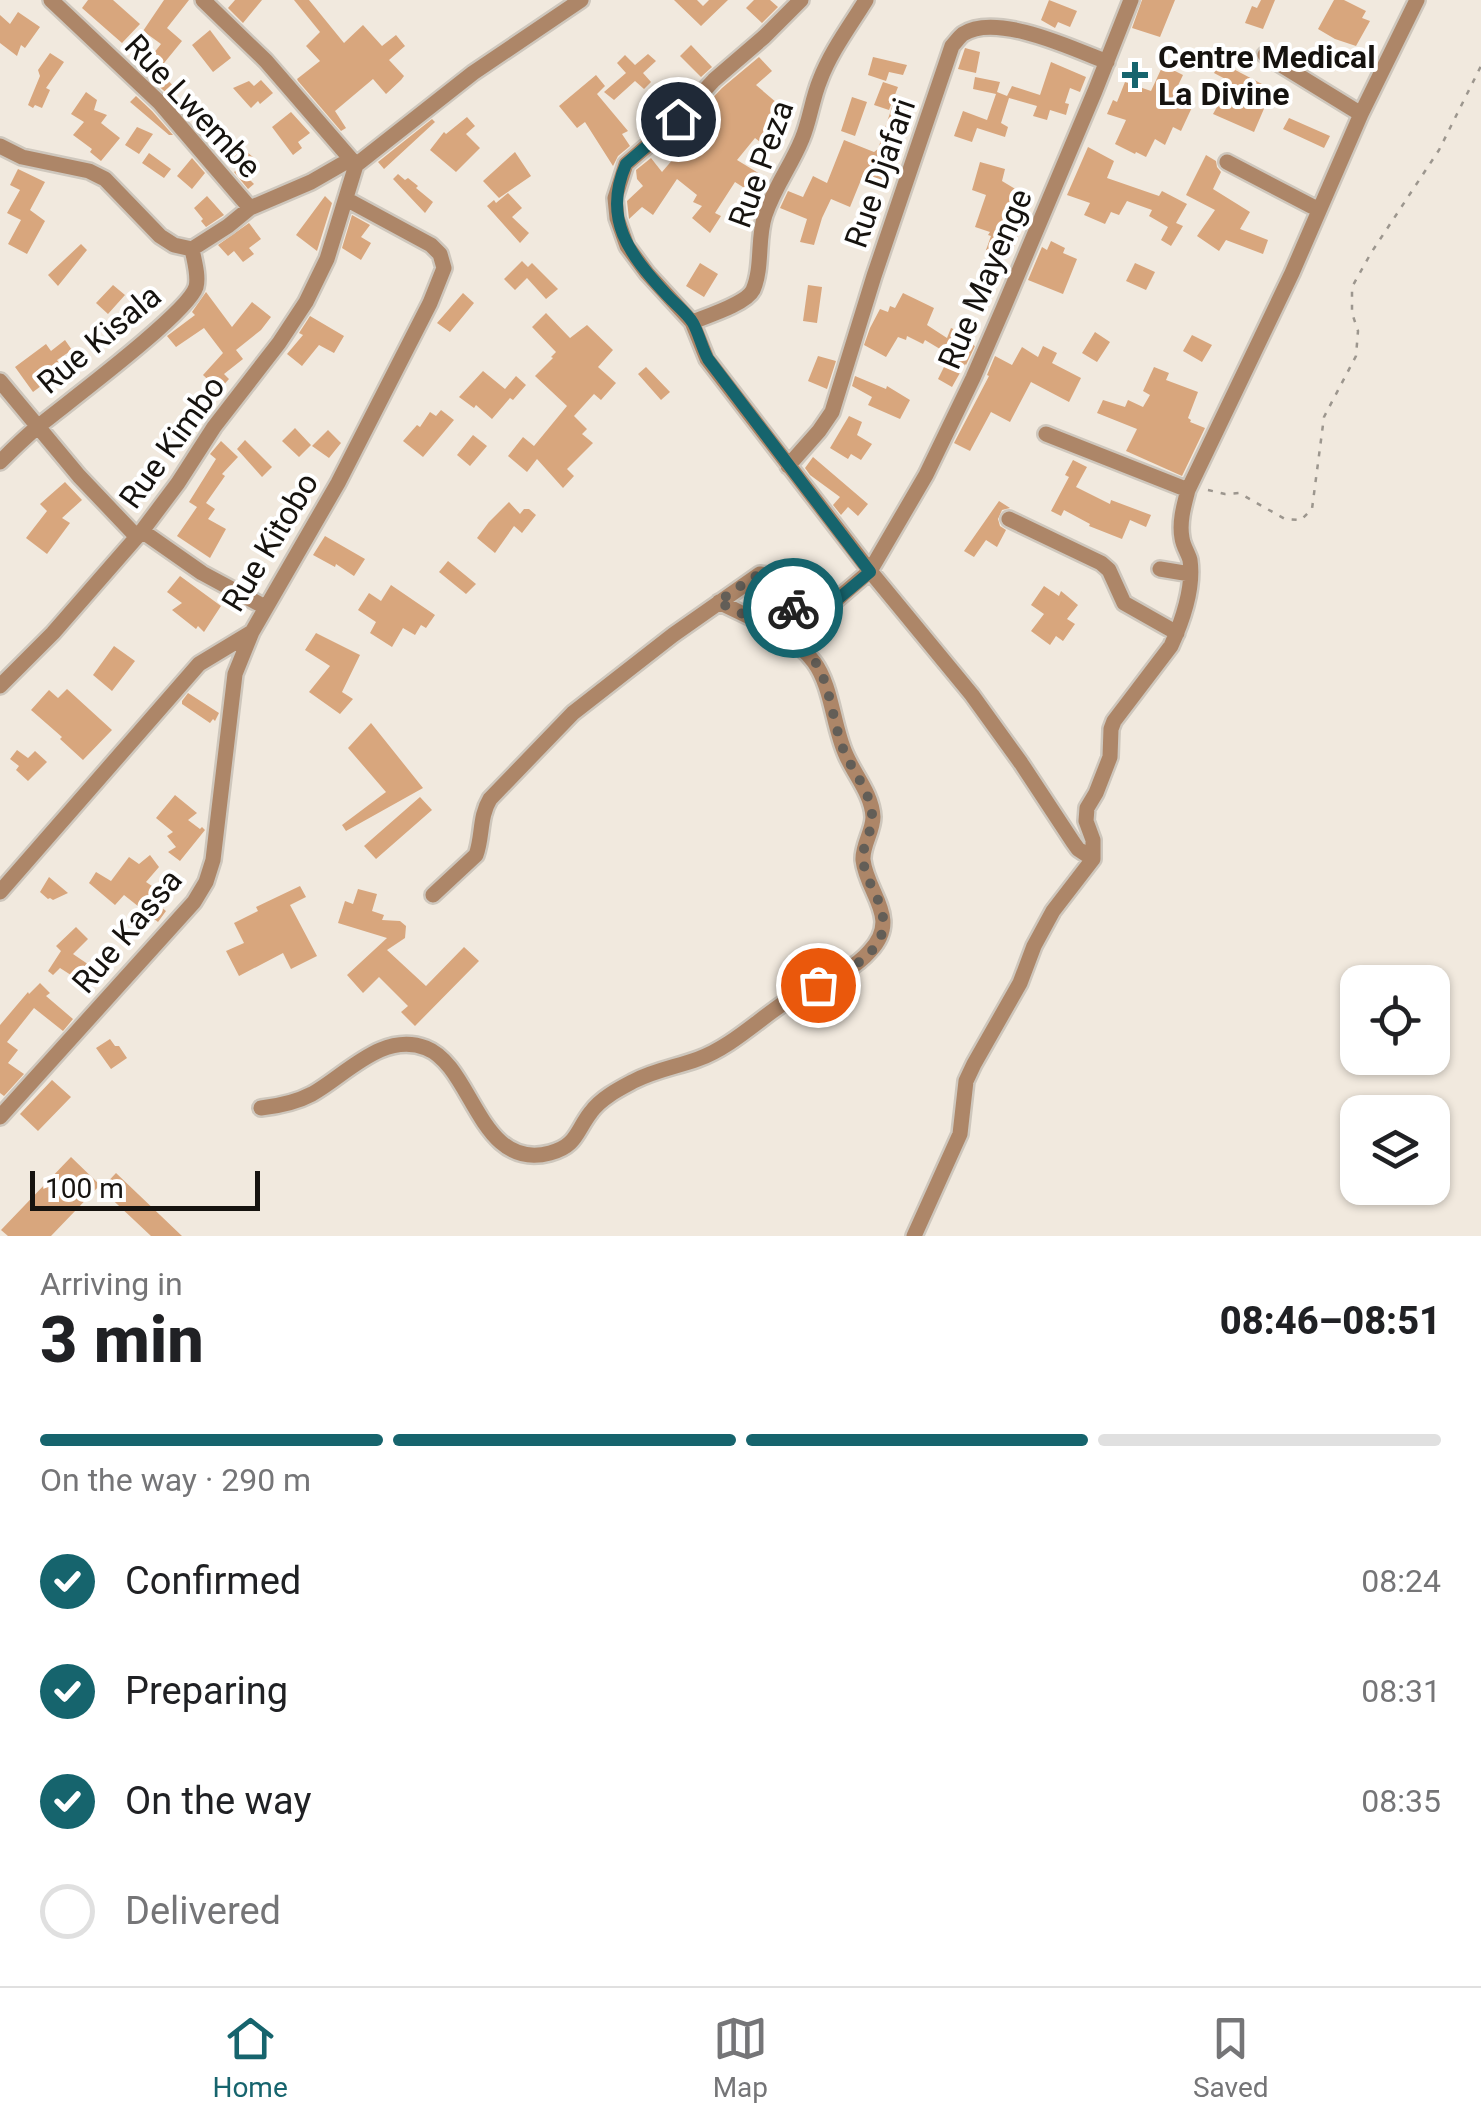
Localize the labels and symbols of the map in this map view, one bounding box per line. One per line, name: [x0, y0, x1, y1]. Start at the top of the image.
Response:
street label: Rue Lwembe: [117, 26, 269, 186]
place label: Centre Medical La Divine: [1158, 38, 1376, 113]
marker: Centre Medical La Divine: [1122, 62, 1148, 88]
pin: [636, 77, 721, 162]
street label: Rue Djafari: [837, 93, 923, 253]
street label: Rue Peza: [720, 95, 802, 233]
street label: Rue Mayenge: [930, 183, 1040, 375]
street label: Rue Kisala: [30, 276, 168, 402]
street label: Rue Kimbo: [111, 368, 233, 516]
street label: Rue Kitobo: [214, 466, 326, 618]
courier: [743, 558, 843, 658]
street label: Rue Kassa: [64, 861, 190, 1001]
pin: [776, 943, 861, 1028]
scale bar: [30, 1166, 260, 1210]

